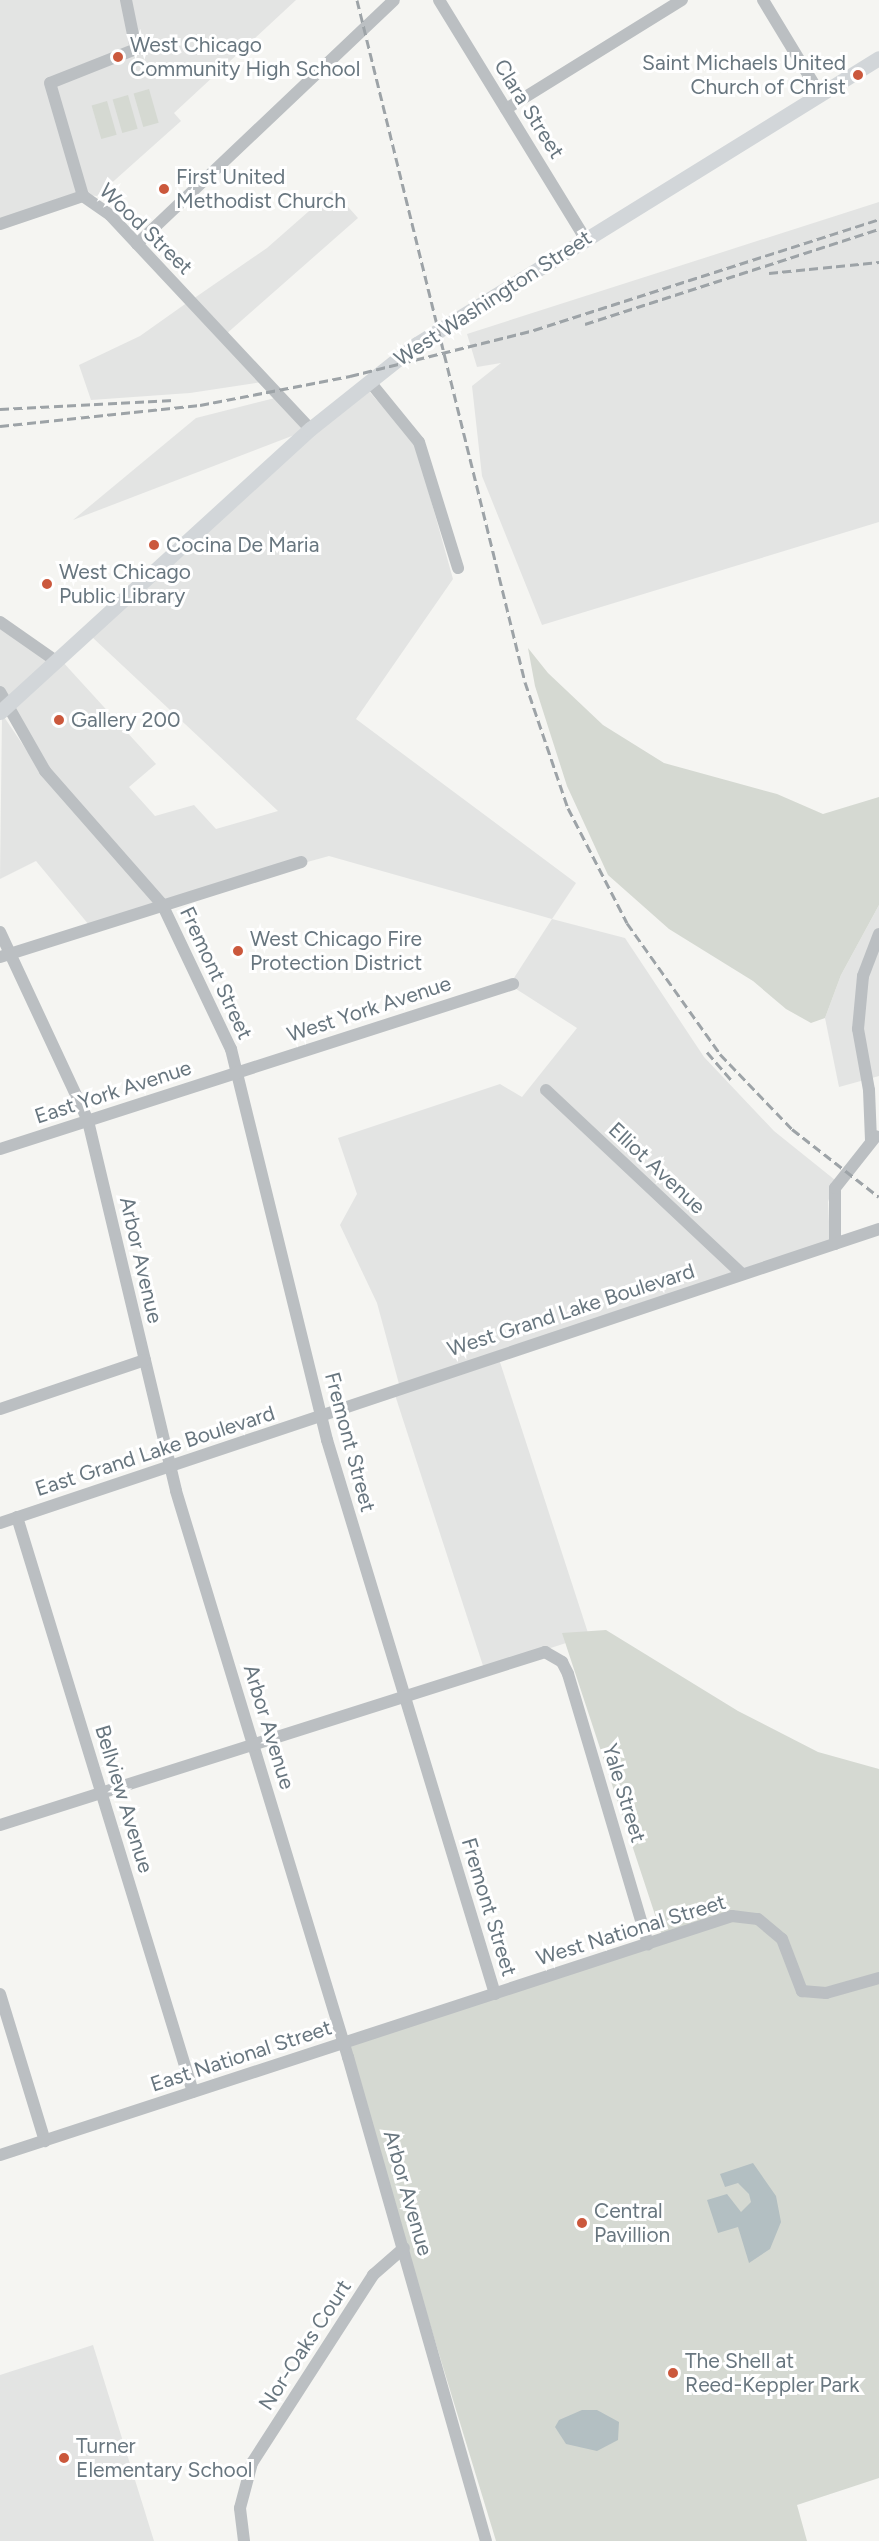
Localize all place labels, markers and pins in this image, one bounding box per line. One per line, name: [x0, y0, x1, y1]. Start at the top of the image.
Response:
place label: West Chicago Community High School: [130, 32, 360, 82]
marker: West Chicago Community High School: [111, 50, 125, 64]
place label: Saint Michaels United Church of Christ: [642, 50, 846, 100]
marker: Saint Michaels United Church of Christ: [851, 68, 865, 82]
place label: First United Methodist Church: [176, 164, 346, 214]
marker: First United Methodist Church: [157, 182, 171, 196]
place label: Cocina De Maria: [166, 532, 319, 558]
marker: Cocina De Maria: [147, 538, 161, 552]
place label: West Chicago Public Library: [59, 559, 191, 609]
marker: West Chicago Public Library: [40, 577, 54, 591]
place label: Gallery 200: [71, 707, 180, 733]
marker: Gallery 200: [52, 713, 66, 727]
place label: West Chicago Fire Protection District: [250, 926, 422, 976]
marker: West Chicago Fire Protection District: [231, 944, 245, 958]
place label: Central Pavillion: [594, 2198, 670, 2248]
marker: Central Pavillion: [575, 2216, 589, 2230]
place label: The Shell at Reed-Keppler Park: [685, 2348, 859, 2398]
marker: The Shell at Reed-Keppler Park: [666, 2366, 680, 2380]
place label: Turner Elementary School: [76, 2433, 252, 2483]
marker: Turner Elementary School: [57, 2451, 71, 2465]

